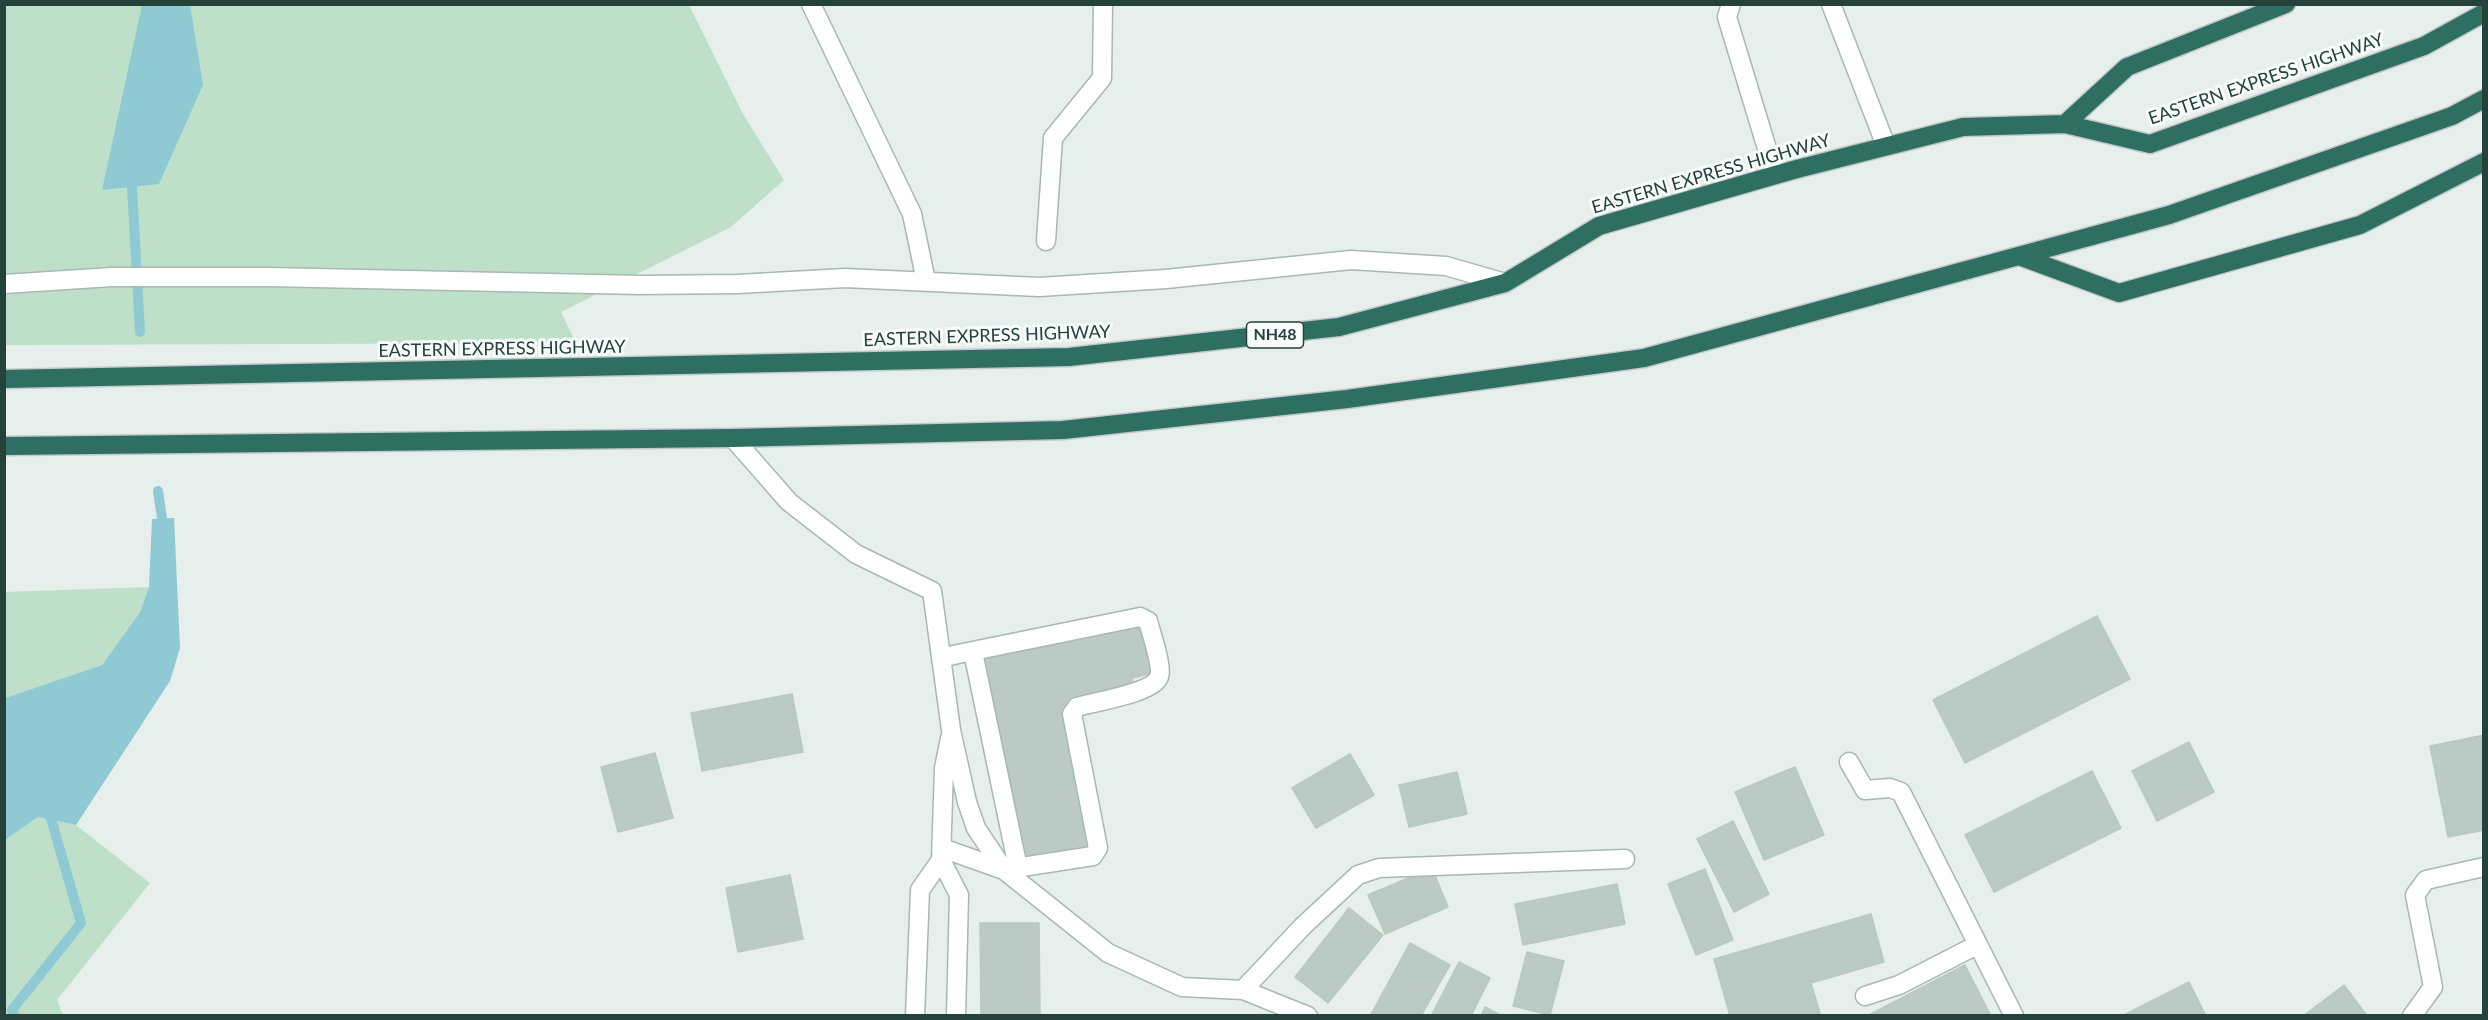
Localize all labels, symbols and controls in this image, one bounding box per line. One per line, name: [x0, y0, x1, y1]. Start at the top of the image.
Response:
street label: EASTERN EXPRESS HIGHWAY: [2146, 29, 2386, 129]
street label: EASTERN EXPRESS HIGHWAY: [1589, 130, 1833, 218]
street label: EASTERN EXPRESS HIGHWAY: [863, 321, 1111, 351]
road number: NH48: [1246, 322, 1304, 348]
street label: EASTERN EXPRESS HIGHWAY: [378, 336, 626, 362]

